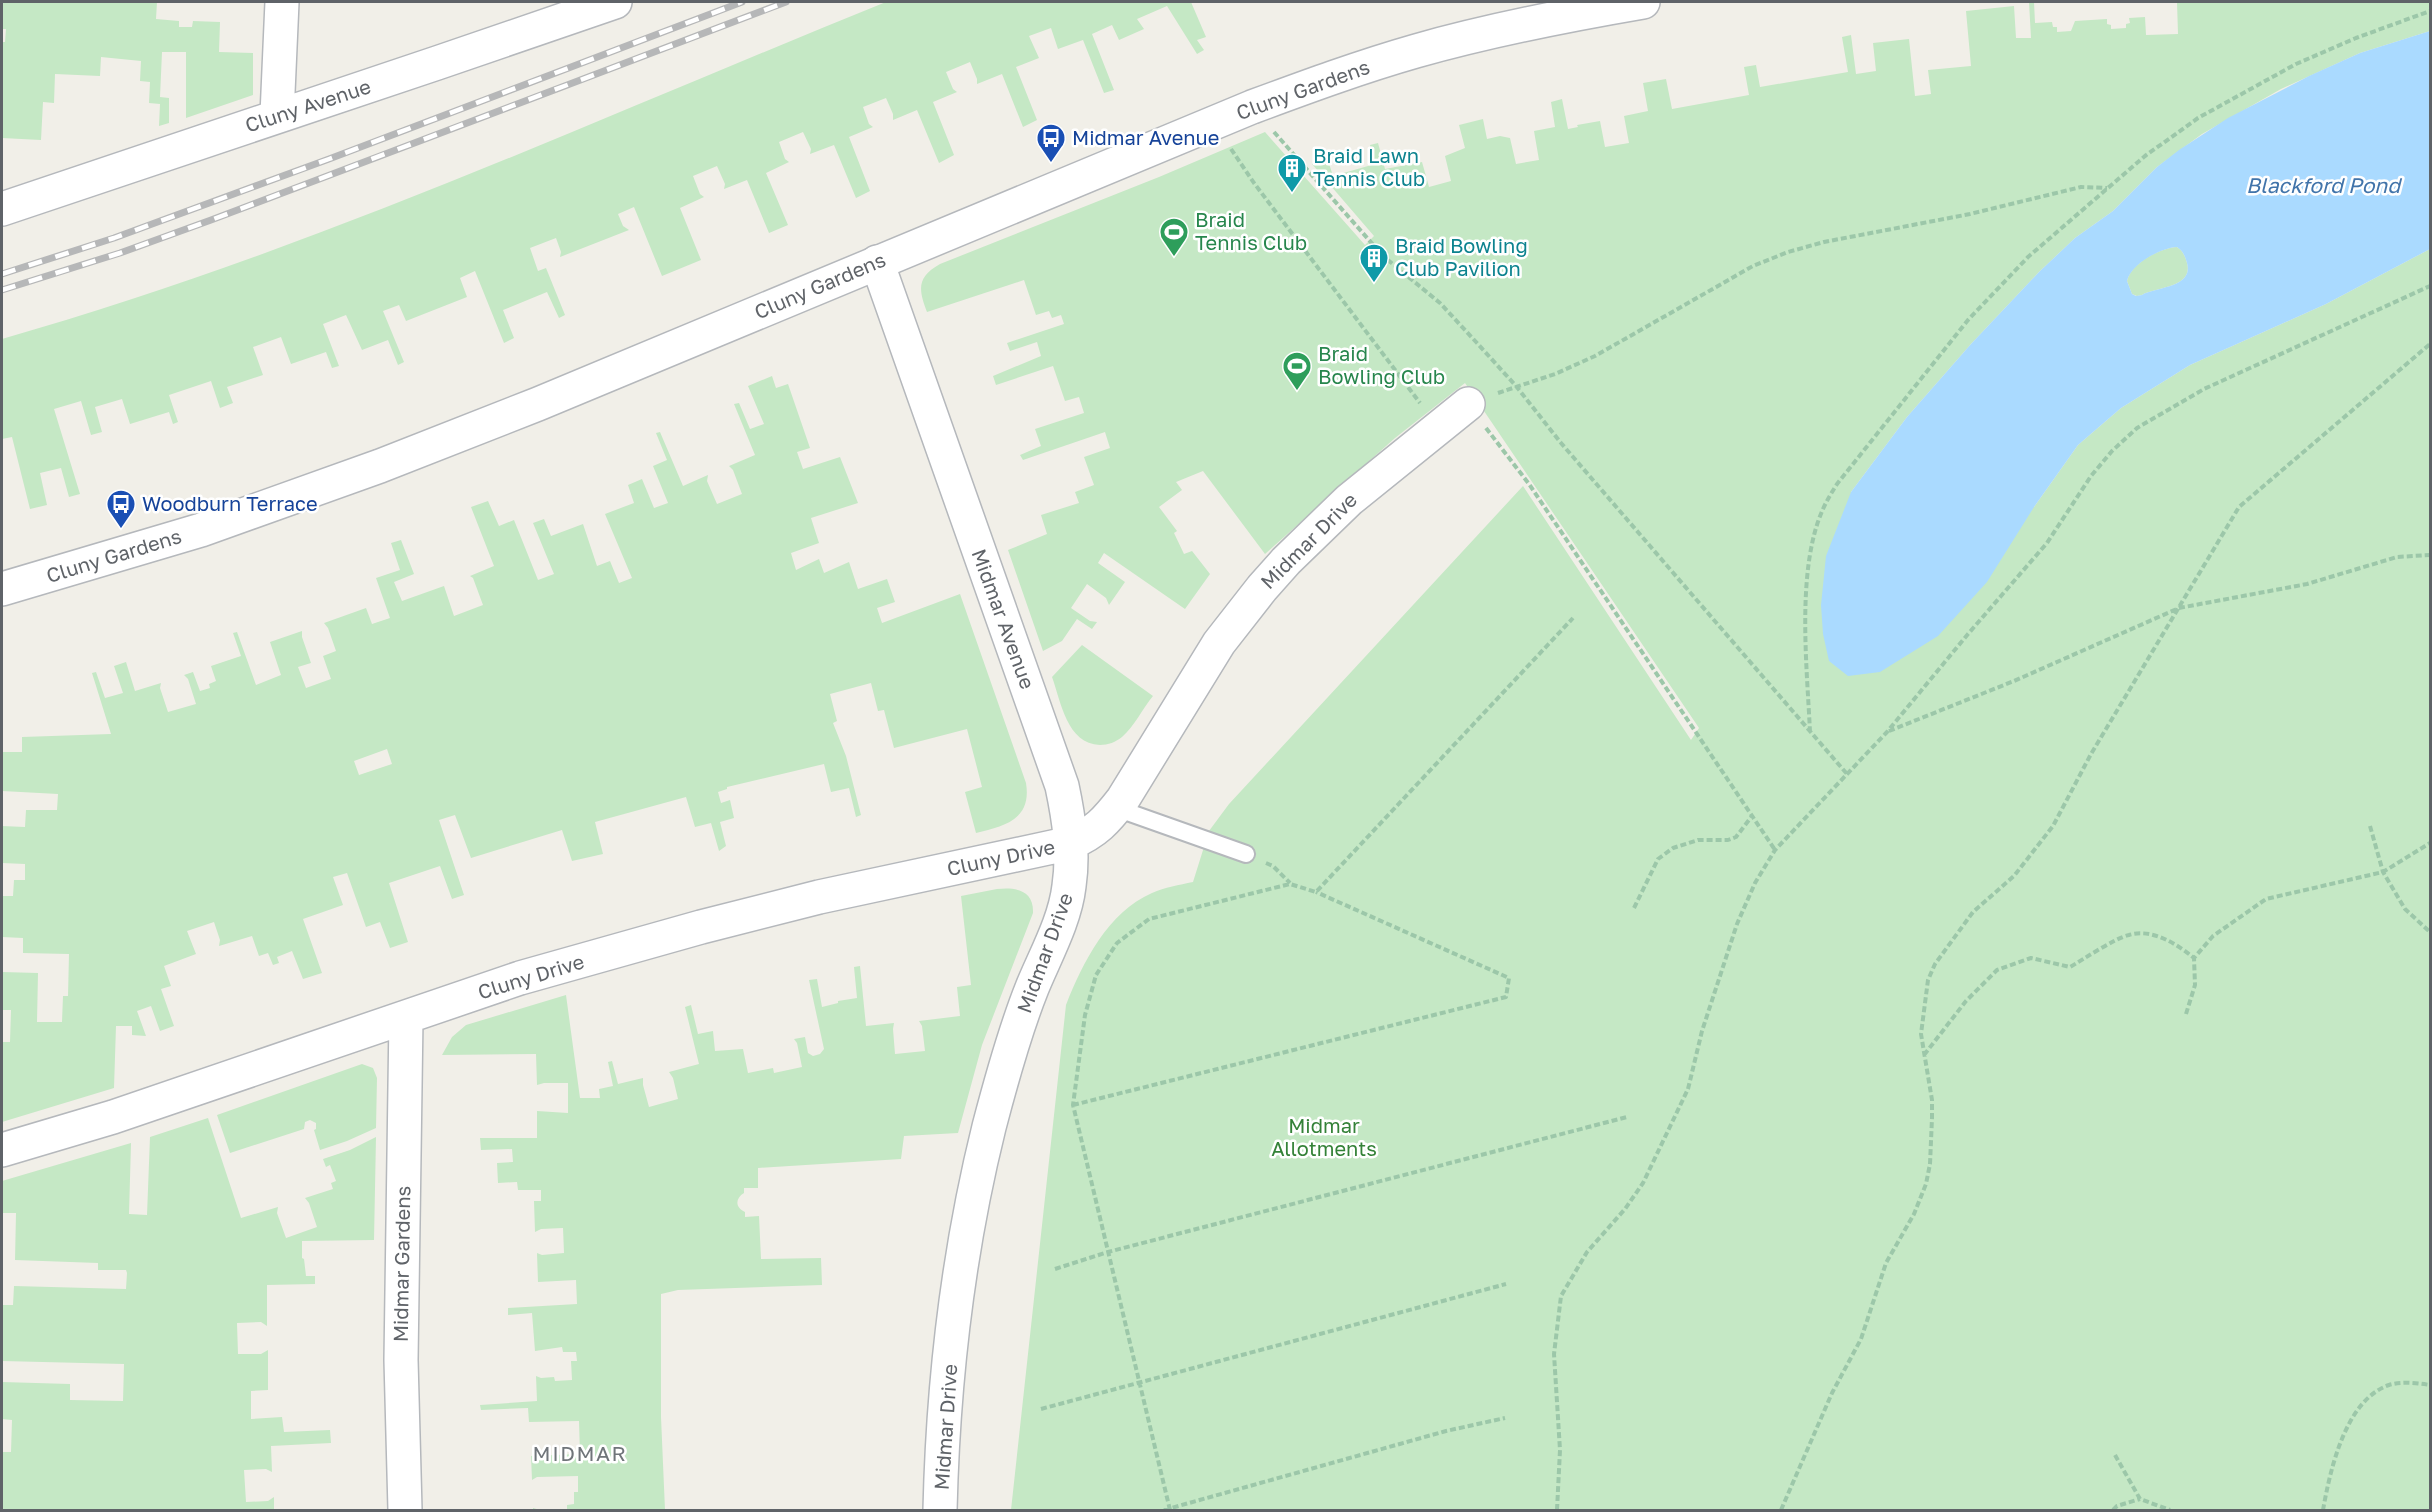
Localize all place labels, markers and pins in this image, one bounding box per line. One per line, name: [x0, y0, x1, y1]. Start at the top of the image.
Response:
bus stop icon: Midmar Avenue: [1035, 122, 1067, 164]
place label: Midmar Avenue: [1072, 125, 1219, 149]
place label: Braid Lawn Tennis Club: [1313, 143, 1425, 190]
building icon: Braid Lawn Tennis Club: [1276, 152, 1308, 194]
place label: Braid Tennis Club: [1195, 207, 1307, 254]
sports icon: Braid Tennis Club: [1158, 216, 1190, 258]
place label: Braid Bowling Club Pavilion: [1395, 233, 1528, 280]
building icon: Braid Bowling Club Pavilion: [1358, 242, 1390, 284]
place label: Braid Bowling Club: [1318, 341, 1445, 388]
sports icon: Braid Bowling Club: [1281, 350, 1313, 392]
bus stop icon: Woodburn Terrace: [105, 488, 137, 530]
place label: Woodburn Terrace: [142, 491, 318, 515]

